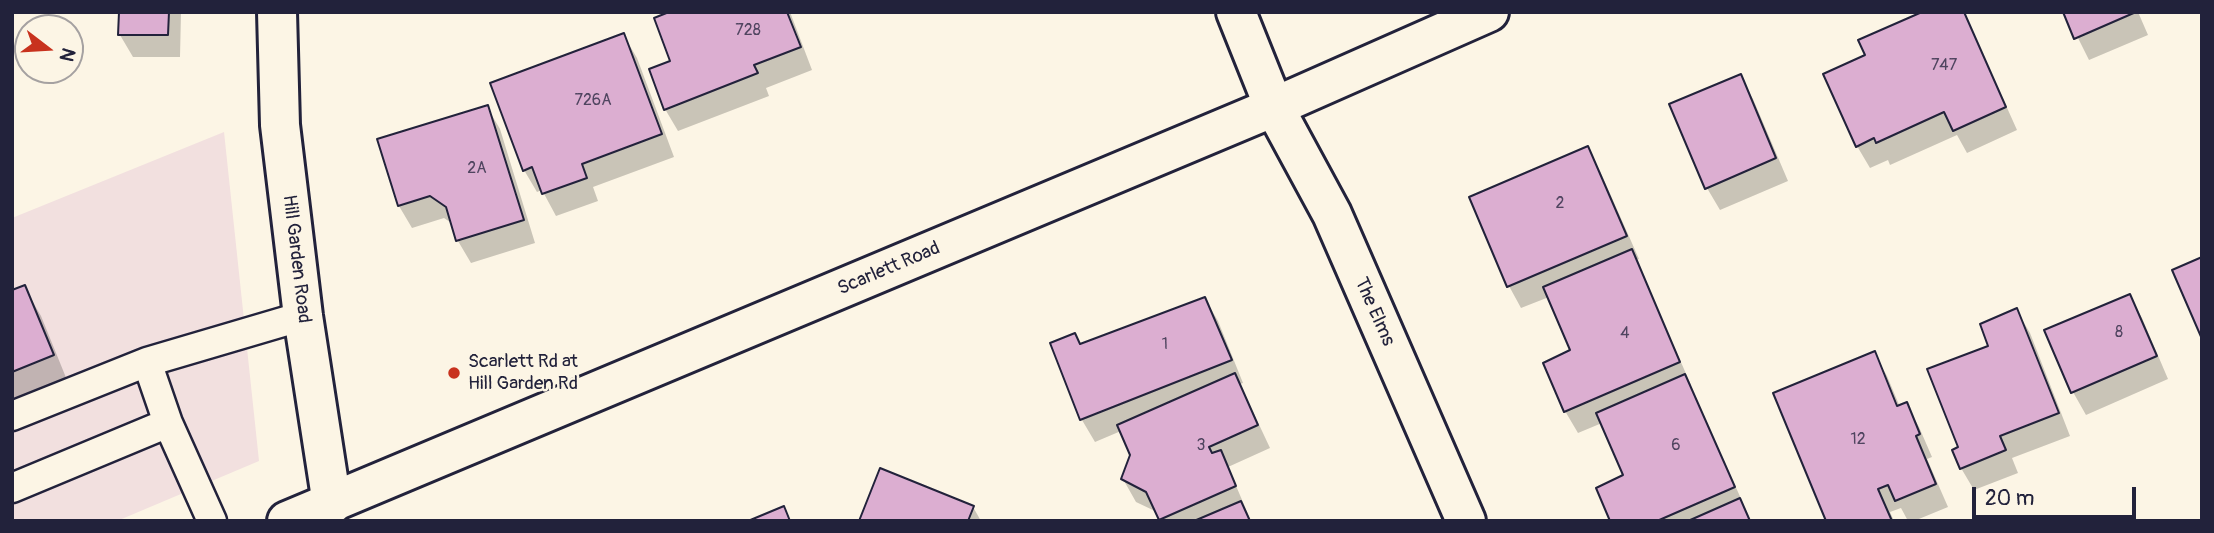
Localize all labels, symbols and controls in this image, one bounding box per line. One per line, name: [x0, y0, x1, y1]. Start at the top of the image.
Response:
north arrow: [14, 14, 84, 84]
house number: 728: [735, 21, 761, 41]
text: N: [54, 45, 81, 64]
house number: 747: [1931, 56, 1957, 76]
house number: 726A: [574, 91, 612, 111]
house number: 2A: [467, 159, 487, 179]
street label: Hill Garden Road: [277, 194, 315, 324]
house number: 2: [1556, 194, 1564, 214]
street label: Scarlett Road: [834, 237, 944, 301]
street label: The Elms: [1349, 274, 1399, 350]
house number: 8: [2115, 323, 2123, 343]
house number: 4: [1620, 324, 1630, 344]
house number: 1: [1162, 335, 1168, 355]
place label: Scarlett Rd at Hill Garden Rd: [468, 351, 578, 395]
marker: Scarlett Rd at Hill Garden Rd: [446, 365, 462, 381]
house number: 12: [1850, 430, 1866, 450]
house number: 3: [1197, 436, 1205, 456]
house number: 6: [1671, 436, 1681, 456]
scale bar: [1976, 474, 2140, 518]
text: 20 m: [1985, 485, 2034, 512]

